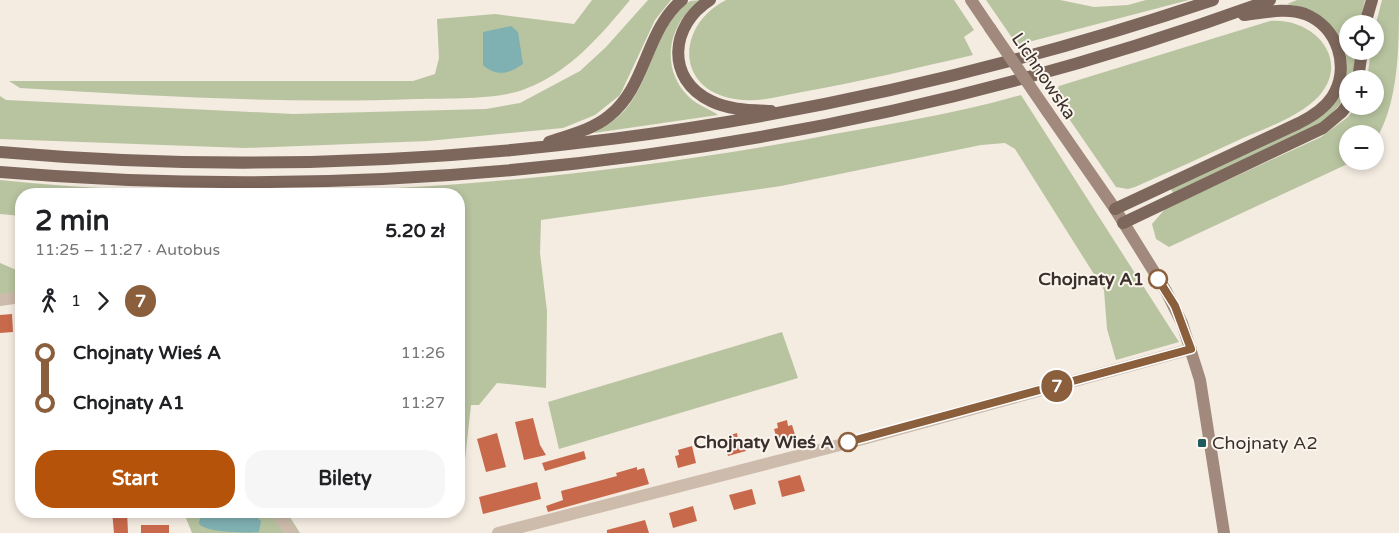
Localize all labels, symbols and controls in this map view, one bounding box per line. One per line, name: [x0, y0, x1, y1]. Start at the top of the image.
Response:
map controls: [1339, 15, 1384, 170]
button: locate: [1339, 15, 1384, 60]
street label: Lichnowska: [1007, 28, 1081, 124]
button: +: [1339, 70, 1384, 115]
button: −: [1339, 125, 1384, 170]
text: 2 min: [35, 204, 110, 238]
text: 5.20 zł: [385, 220, 445, 242]
text: 11:25 – 11:27 · Autobus: [35, 240, 220, 260]
place label: Chojnaty A1: [1038, 268, 1144, 290]
marker: Chojnaty A1: [1148, 269, 1168, 289]
icon: walk: [35, 287, 63, 315]
icon: forward: [89, 287, 117, 315]
text: 7: [135, 290, 146, 312]
text: 1: [71, 291, 81, 311]
text: Chojnaty Wieś A: [73, 342, 221, 364]
text: 11:26: [401, 343, 445, 363]
line badge: 7: [1041, 370, 1073, 402]
text: 7: [1051, 375, 1063, 397]
text: Chojnaty A1: [73, 392, 185, 414]
text: 11:27: [401, 393, 445, 413]
place label: Chojnaty Wieś A: [694, 431, 834, 453]
marker: Chojnaty Wieś A: [838, 432, 858, 452]
place label: Chojnaty A2: [1212, 432, 1318, 454]
marker: Chojnaty A2: [1196, 437, 1208, 449]
button: Start: [35, 450, 235, 508]
button: Bilety: [245, 450, 445, 508]

